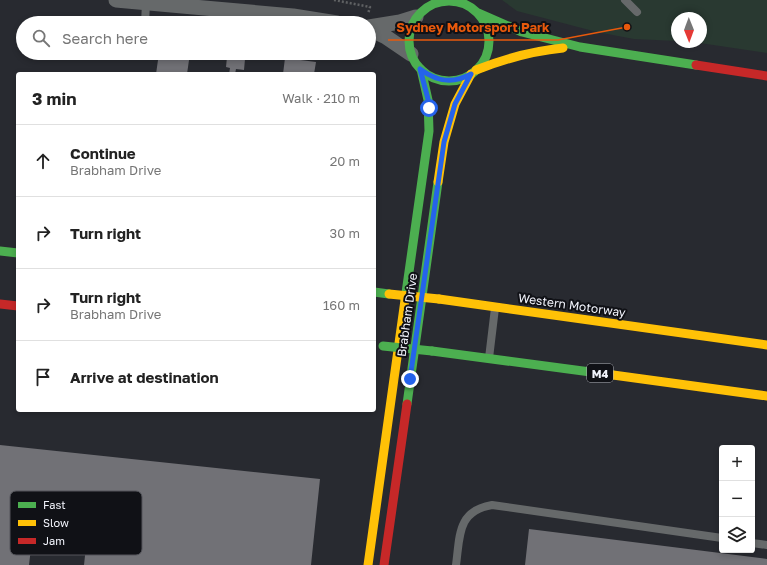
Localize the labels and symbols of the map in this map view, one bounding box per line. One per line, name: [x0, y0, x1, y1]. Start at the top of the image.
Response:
north arrow: [671, 12, 707, 48]
callout: Sydney Motorsport Park: [388, 15, 558, 40]
text: Sydney Motorsport Park: [396, 19, 550, 35]
route start: [420, 99, 438, 117]
street label: Brabham Drive: [394, 272, 420, 358]
street label: Western Motorway: [517, 290, 627, 320]
road number: M4: [587, 364, 613, 382]
route end: [401, 370, 419, 388]
legend: [10, 491, 142, 555]
text: Fast: [43, 498, 66, 511]
text: Slow: [43, 516, 69, 529]
text: Jam: [43, 534, 65, 547]

